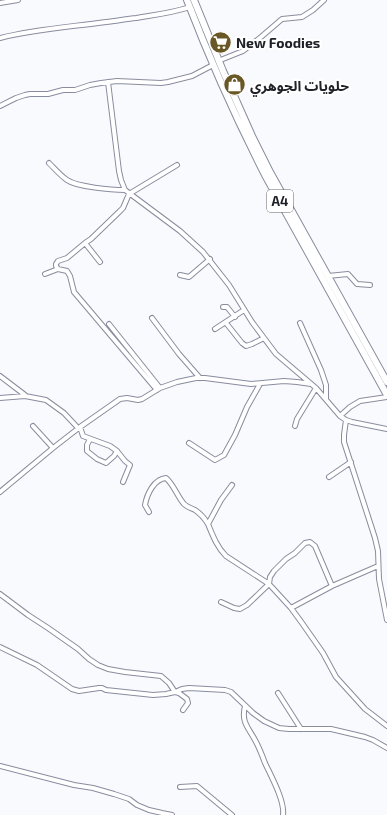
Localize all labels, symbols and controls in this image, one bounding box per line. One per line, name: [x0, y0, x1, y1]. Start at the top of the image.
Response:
supermarket icon: New Foodies: [208, 29, 234, 55]
place label: New Foodies: [236, 34, 320, 51]
shop icon: حلويات الجوهري: [222, 72, 248, 98]
place label: حلويات الجوهري: [250, 77, 349, 97]
road number: A4: [267, 190, 293, 212]

